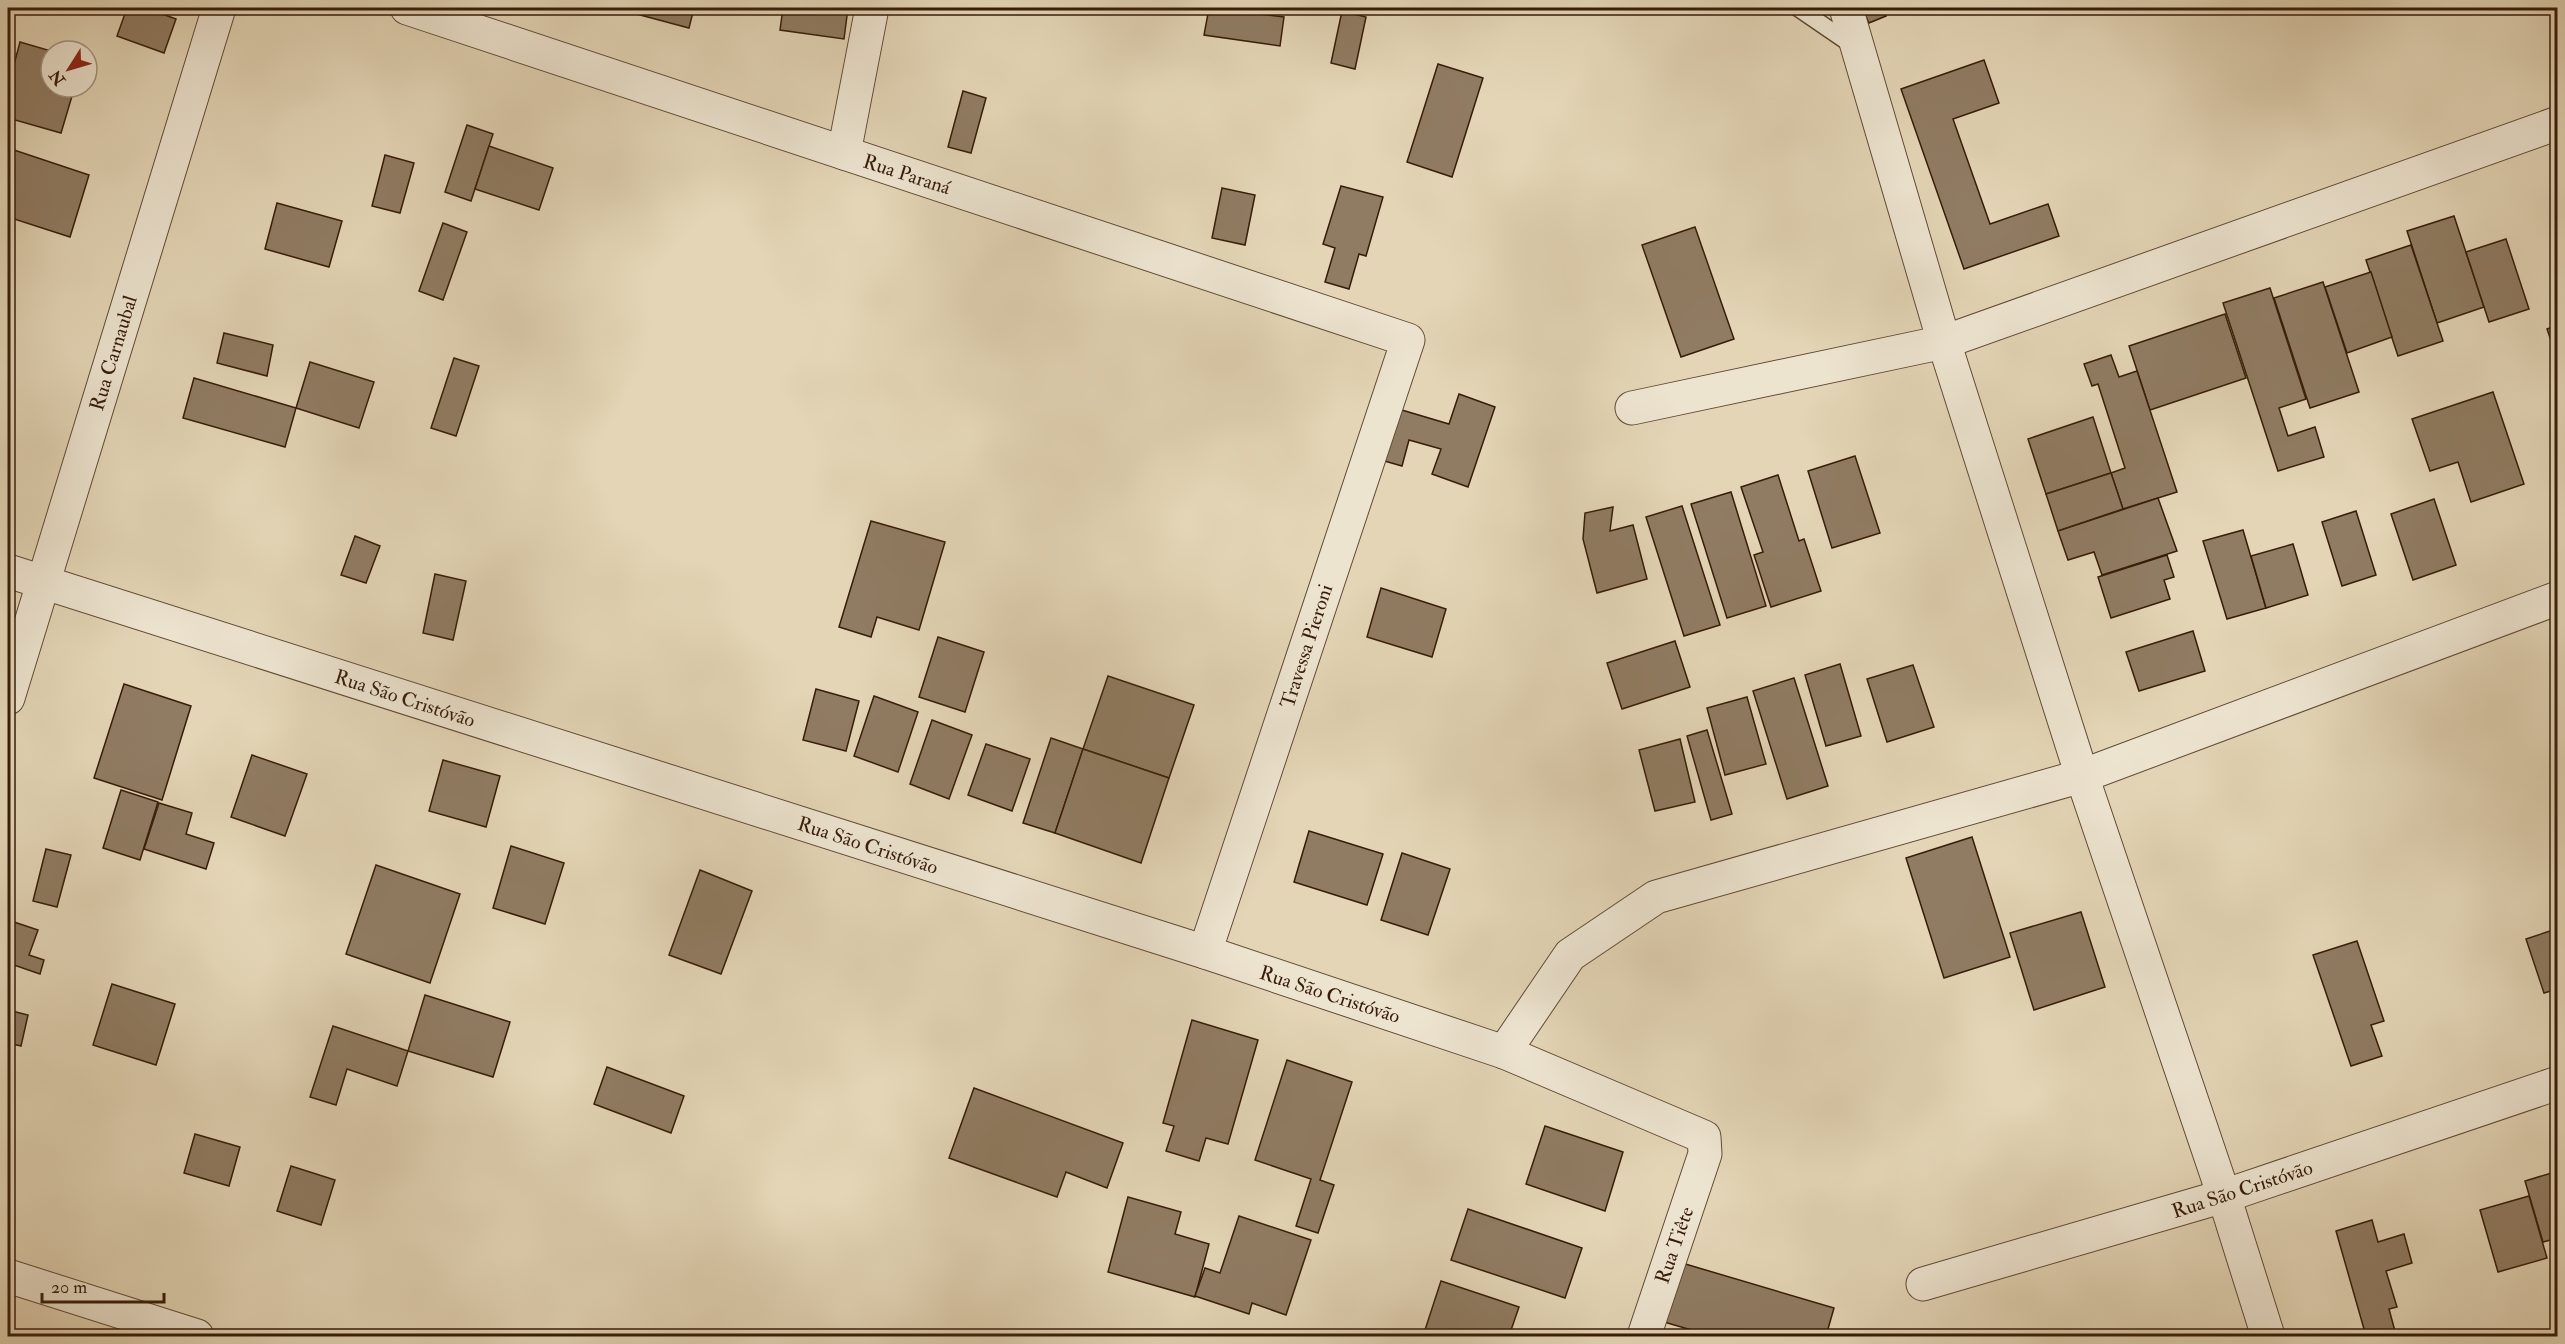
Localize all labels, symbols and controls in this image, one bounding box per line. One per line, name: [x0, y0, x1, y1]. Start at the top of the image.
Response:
north arrow: [39, 39, 99, 99]
text: N: [45, 65, 71, 90]
street label: Rua Paraná: [860, 149, 955, 201]
street label: Rua Carnaubal: [84, 293, 143, 414]
street label: Travessa Pieroni: [1275, 581, 1338, 711]
street label: Rua São Cristóvão: [331, 664, 478, 733]
street label: Rua São Cristóvão: [794, 811, 941, 880]
street label: Rua São Cristóvão: [1256, 960, 1403, 1029]
street label: Rua São Cristóvão: [2169, 1155, 2316, 1224]
street label: Rua Tiête: [1650, 1203, 1699, 1287]
scale bar: [42, 1266, 164, 1304]
text: 20 m: [51, 1276, 87, 1299]

